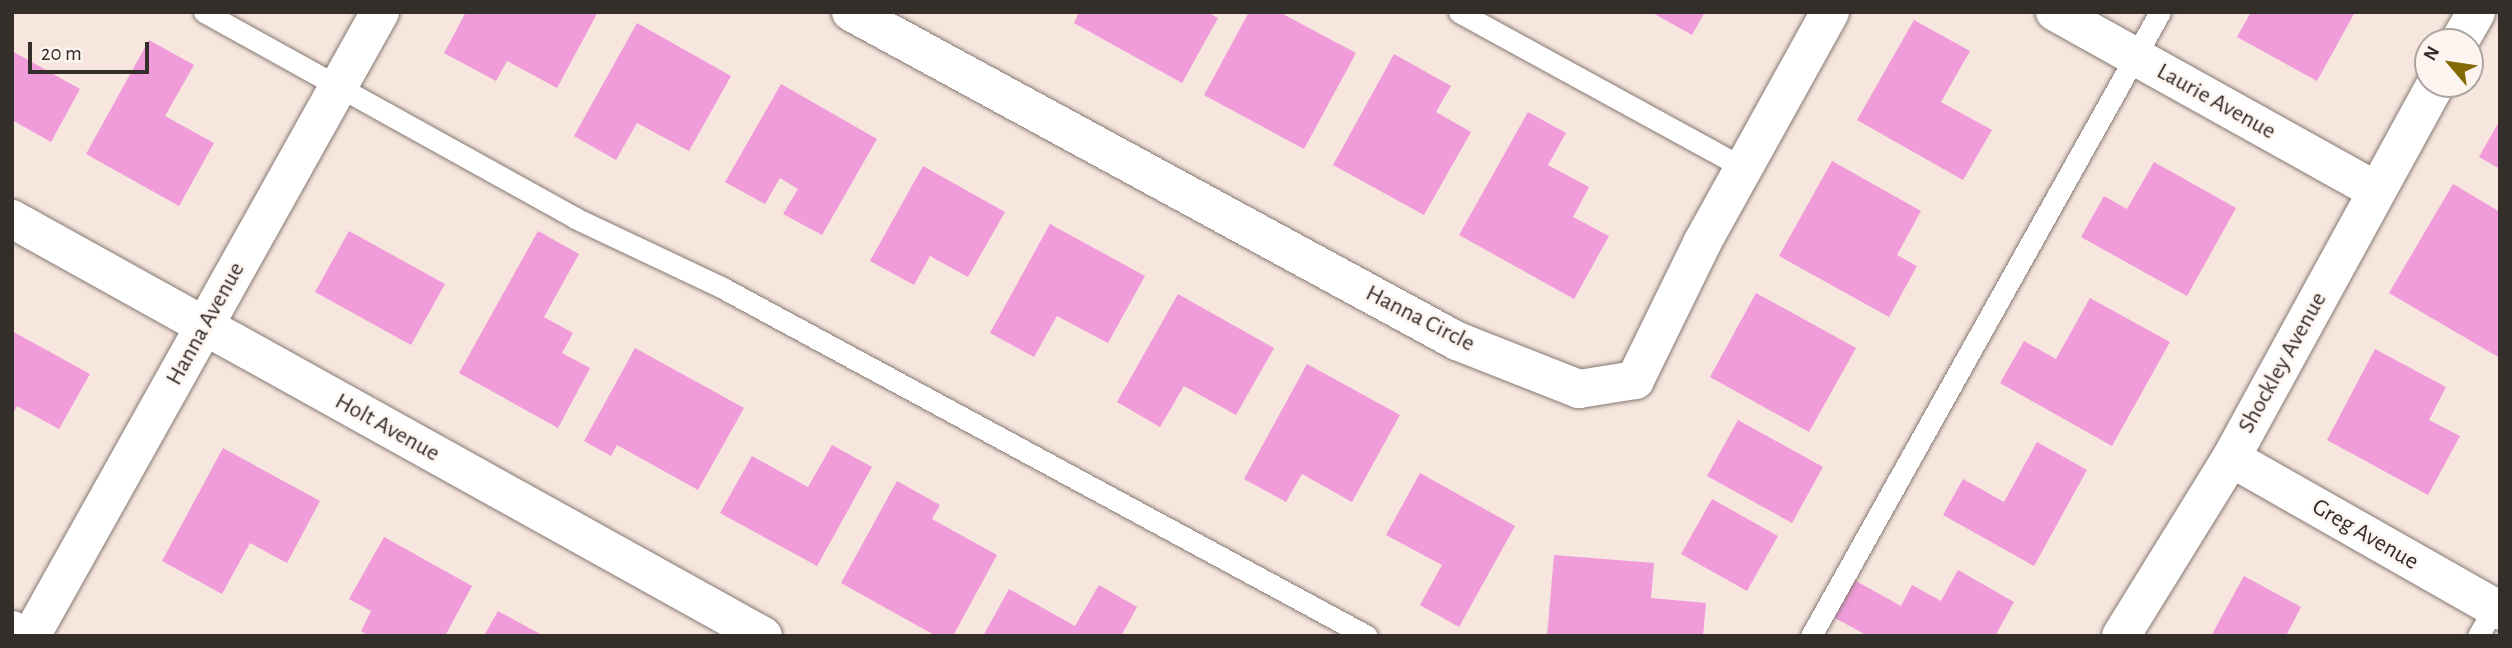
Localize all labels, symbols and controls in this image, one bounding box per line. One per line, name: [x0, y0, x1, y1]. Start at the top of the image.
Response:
scale bar: [32, 28, 152, 72]
north arrow: [2414, 28, 2484, 98]
text: 20 m: [41, 43, 82, 64]
text: N: [2420, 43, 2443, 64]
street label: Laurie Avenue: [2151, 58, 2281, 146]
street label: Hanna Avenue: [160, 257, 252, 391]
street label: Hanna Circle: [1361, 279, 1479, 359]
street label: Shockley Avenue: [2232, 287, 2334, 439]
street label: Holt Avenue: [330, 387, 444, 469]
street label: Greg Avenue: [2307, 493, 2423, 577]

